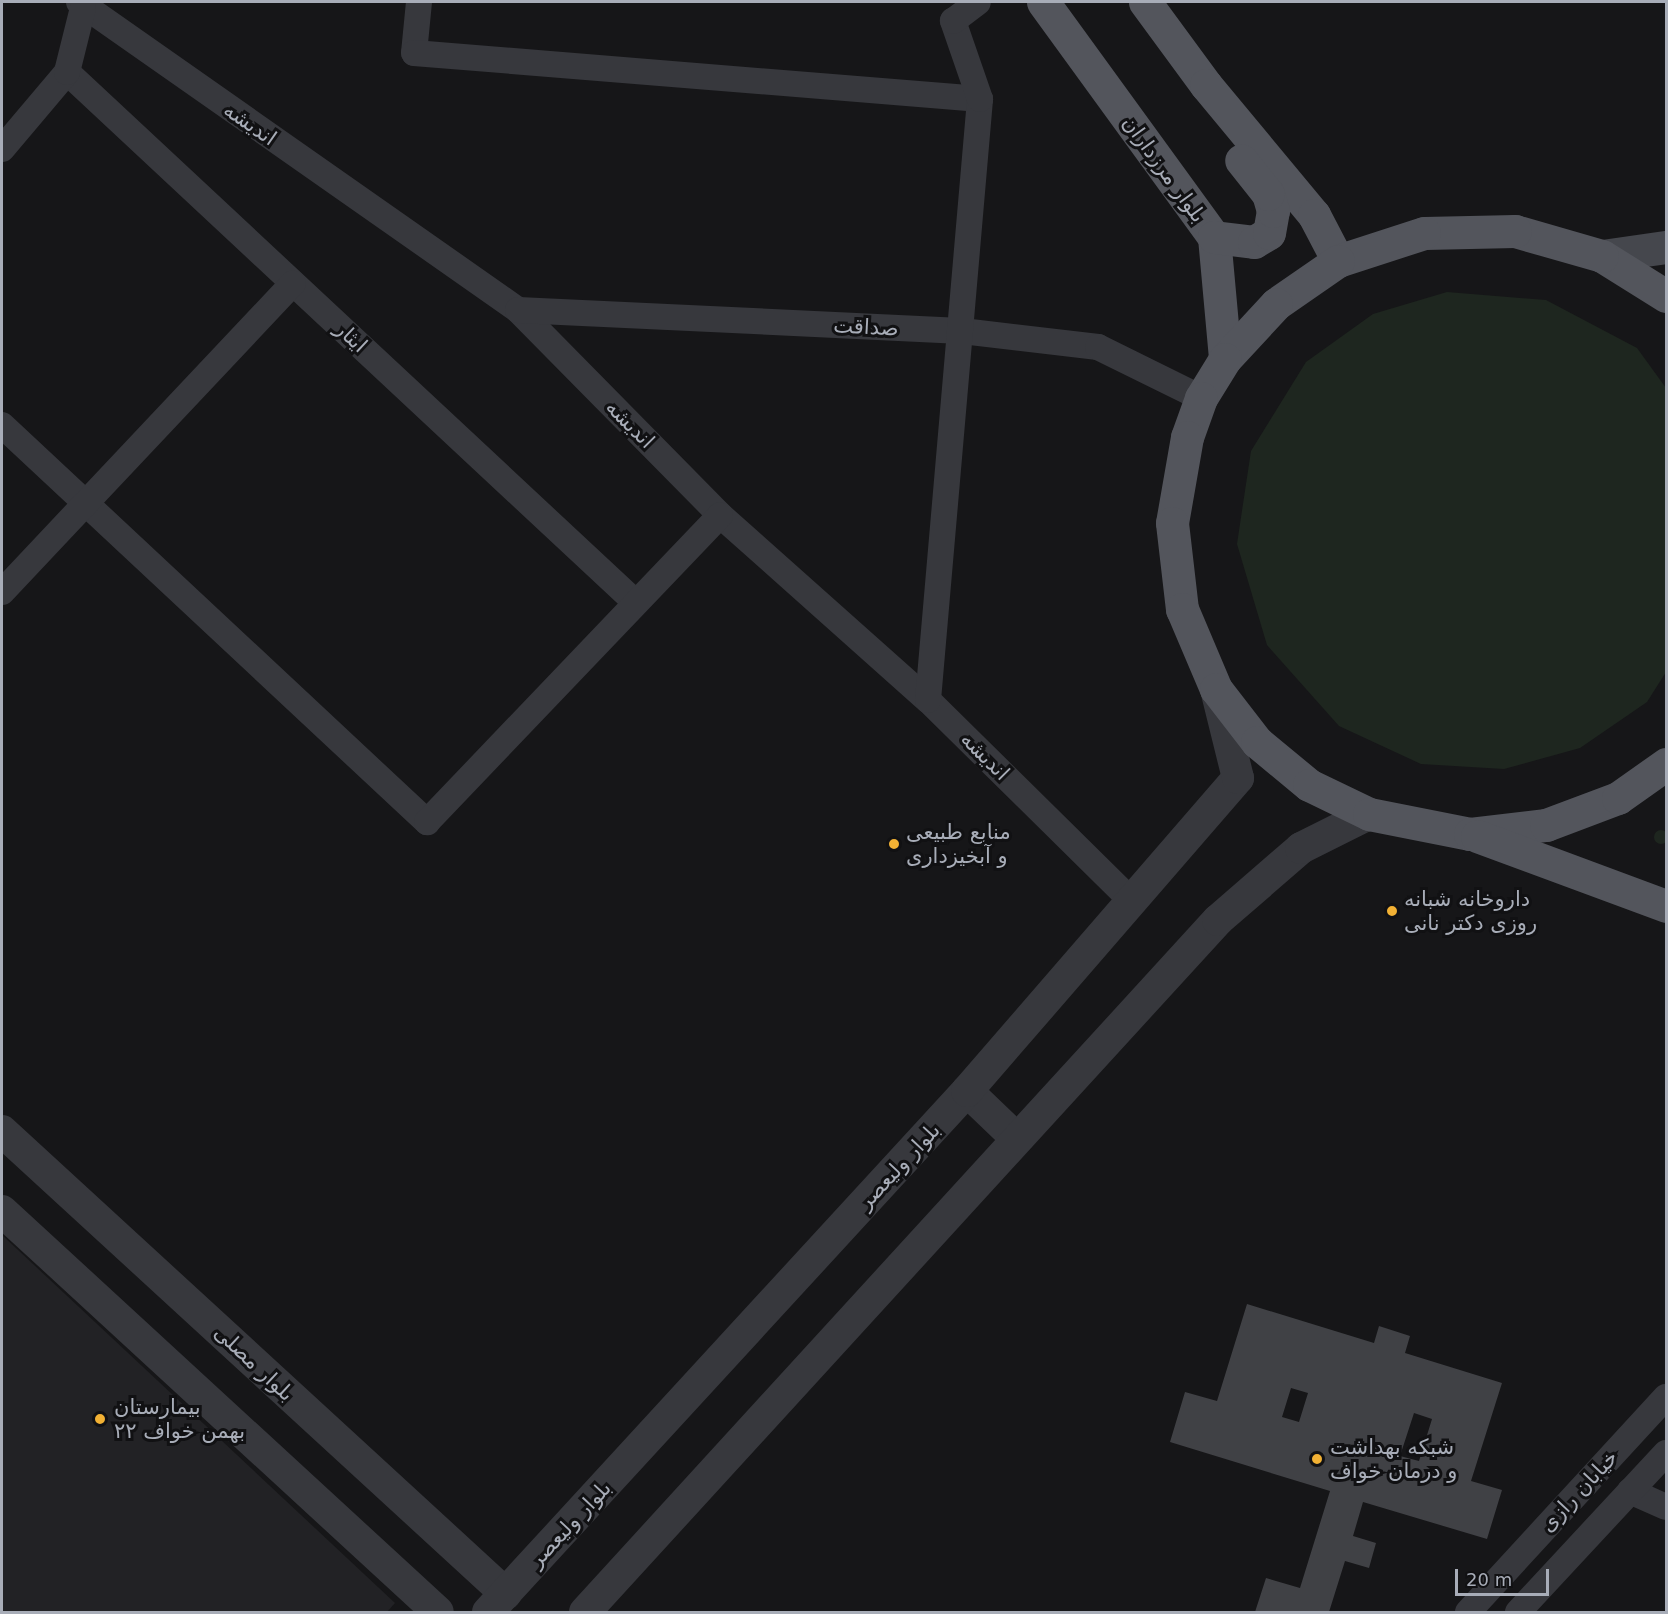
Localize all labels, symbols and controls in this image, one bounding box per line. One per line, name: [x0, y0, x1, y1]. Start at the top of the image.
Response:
street label: اندیشه: [219, 97, 281, 151]
street label: بلوار مرزداران: [1117, 111, 1211, 227]
street label: صداقت: [833, 313, 899, 341]
street label: ایثار: [330, 316, 372, 358]
street label: اندیشه: [600, 394, 660, 454]
street label: اندیشه: [955, 726, 1015, 786]
place label: منابع طبیعی و آبخیزداری: [906, 819, 1011, 869]
marker: منابع طبیعی و آبخیزداری: [887, 837, 901, 851]
place label: داروخانه شبانه روزی دکتر نانی: [1404, 886, 1537, 936]
marker: داروخانه شبانه روزی دکتر نانی: [1385, 904, 1399, 918]
street label: بلوار ولیعصر: [853, 1118, 945, 1214]
street label: بلوار مصلی: [209, 1320, 299, 1406]
place label: بیمارستان ۲۲ بهمن خواف: [114, 1394, 245, 1444]
marker: بیمارستان ۲۲ بهمن خواف: [91, 1410, 109, 1428]
place label: شبکه بهداشت و درمان خواف: [1330, 1434, 1457, 1484]
street label: خیابان رازی: [1535, 1445, 1623, 1537]
marker: شبکه بهداشت و درمان خواف: [1308, 1450, 1326, 1468]
street label: بلوار ولیعصر: [524, 1476, 616, 1572]
scale bar: [1458, 1557, 1552, 1595]
text: 20 m: [1466, 1569, 1512, 1590]

